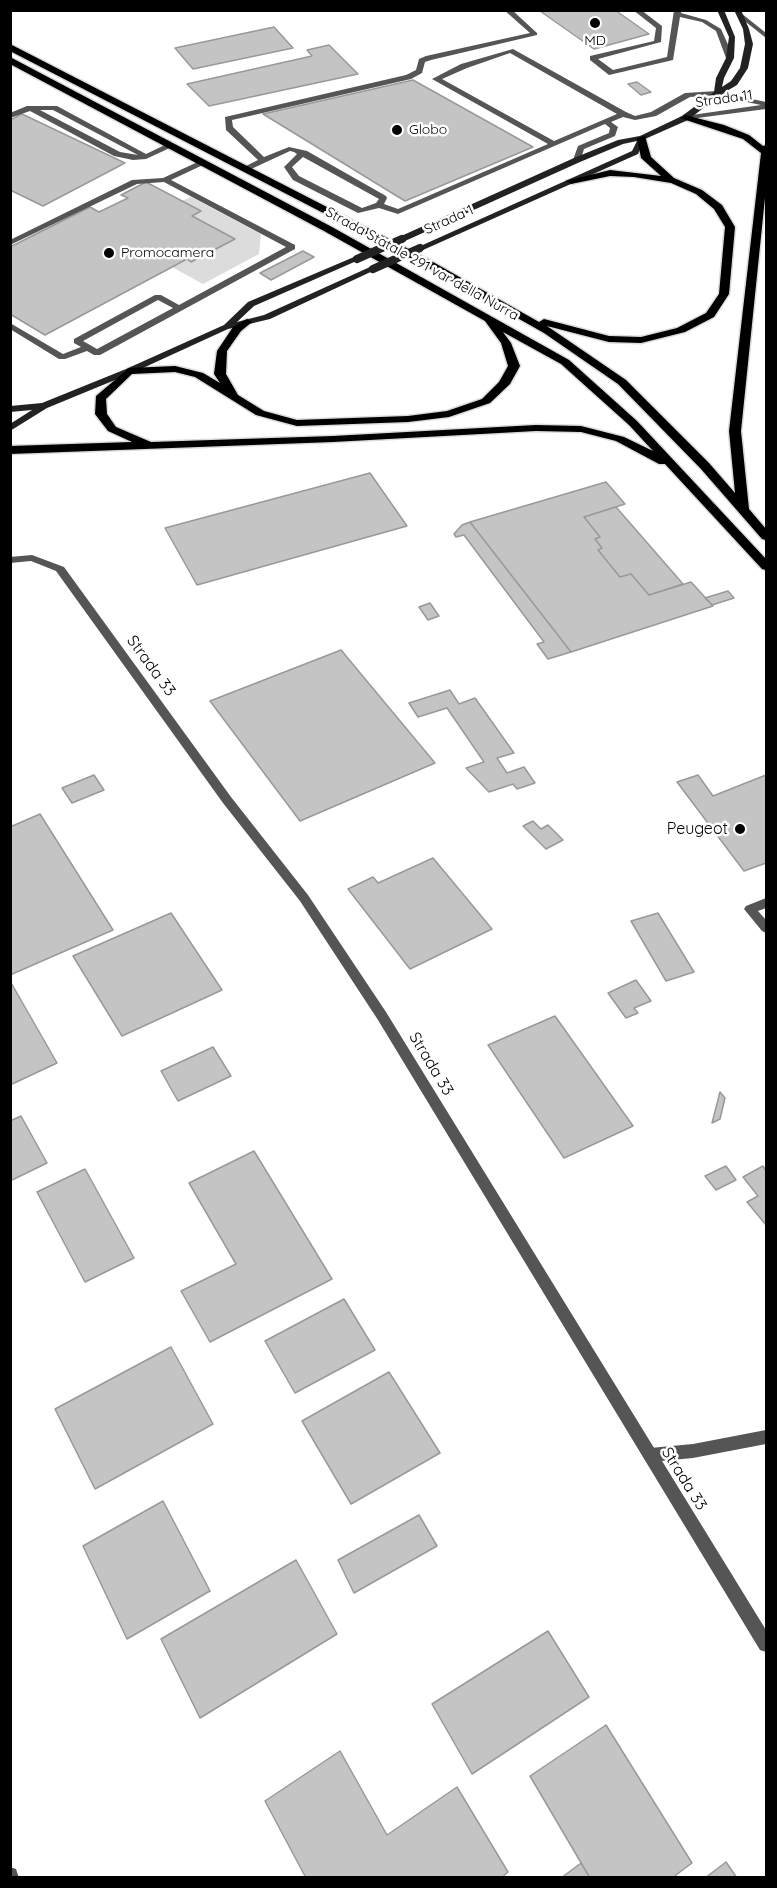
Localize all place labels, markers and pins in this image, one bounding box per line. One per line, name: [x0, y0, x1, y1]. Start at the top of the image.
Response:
marker: MD: [588, 16, 602, 30]
place label: MD: [584, 33, 606, 49]
place label: Globo: [409, 122, 447, 138]
marker: Globo: [390, 123, 404, 137]
place label: Promocamera: [121, 245, 214, 261]
marker: Promocamera: [102, 246, 116, 260]
place label: Peugeot: [667, 819, 728, 839]
marker: Peugeot: [733, 822, 747, 836]

